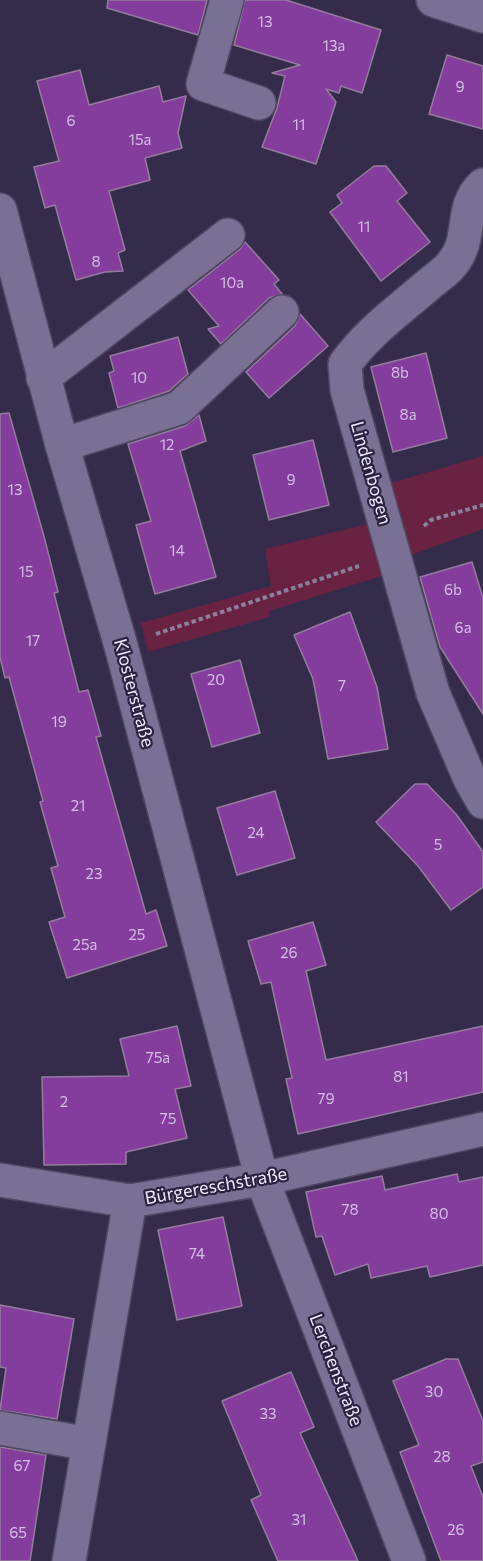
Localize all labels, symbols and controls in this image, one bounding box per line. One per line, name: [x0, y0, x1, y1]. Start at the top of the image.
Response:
house number: 13: [258, 13, 272, 31]
house number: 13a: [323, 37, 345, 55]
house number: 9: [455, 78, 465, 96]
house number: 6: [66, 112, 76, 130]
house number: 11: [293, 116, 305, 134]
house number: 15a: [129, 131, 151, 149]
house number: 11: [358, 218, 370, 236]
house number: 8: [91, 253, 101, 271]
house number: 10a: [220, 274, 244, 292]
house number: 8b: [391, 364, 409, 382]
house number: 10: [131, 369, 147, 387]
house number: 8a: [400, 406, 416, 424]
street label: Lindenbogen: [346, 419, 396, 527]
house number: 12: [160, 436, 174, 454]
house number: 9: [286, 471, 296, 489]
house number: 13: [8, 481, 22, 499]
house number: 14: [169, 542, 185, 560]
house number: 15: [18, 563, 34, 581]
house number: 6b: [444, 581, 462, 599]
house number: 6a: [455, 619, 471, 637]
house number: 17: [26, 632, 40, 650]
street label: Klosterstraße: [109, 636, 159, 750]
house number: 20: [207, 671, 225, 689]
house number: 7: [338, 677, 346, 695]
house number: 19: [51, 713, 67, 731]
house number: 21: [71, 797, 85, 815]
house number: 24: [247, 824, 265, 842]
house number: 5: [434, 836, 442, 854]
house number: 23: [86, 865, 102, 883]
house number: 25: [129, 926, 145, 944]
house number: 25a: [73, 936, 97, 954]
house number: 26: [280, 944, 298, 962]
house number: 75a: [146, 1049, 170, 1067]
house number: 81: [393, 1068, 409, 1086]
house number: 79: [318, 1090, 334, 1108]
house number: 2: [60, 1093, 68, 1111]
house number: 75: [160, 1110, 176, 1128]
street label: Bürgereschstraße: [143, 1163, 289, 1209]
house number: 78: [342, 1201, 358, 1219]
house number: 80: [430, 1205, 448, 1223]
house number: 74: [189, 1245, 205, 1263]
street label: Lerchenstraße: [305, 1311, 367, 1429]
house number: 30: [425, 1383, 443, 1401]
house number: 33: [259, 1405, 277, 1423]
house number: 28: [433, 1448, 451, 1466]
house number: 67: [14, 1457, 30, 1475]
house number: 31: [292, 1511, 306, 1529]
house number: 26: [447, 1521, 465, 1539]
house number: 65: [9, 1524, 27, 1542]

